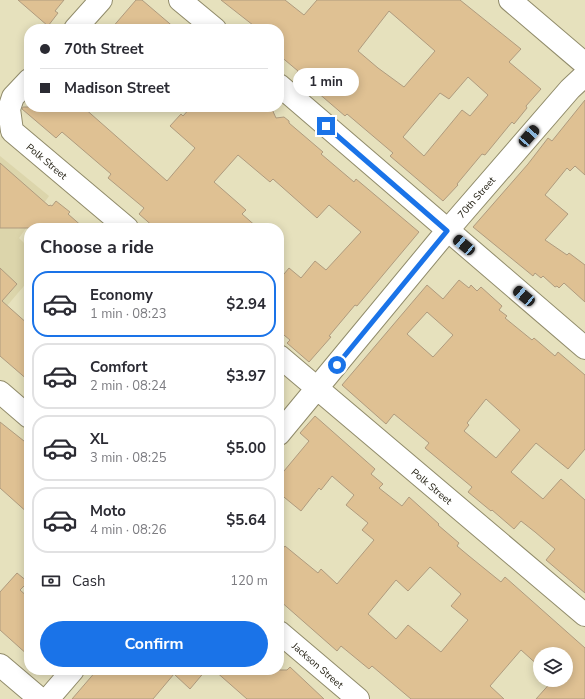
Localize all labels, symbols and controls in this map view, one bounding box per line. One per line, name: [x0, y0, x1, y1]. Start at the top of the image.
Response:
text: 70th Street: [64, 39, 144, 59]
callout: 1 min: [293, 68, 359, 96]
text: 1 min: [309, 73, 343, 91]
text: Madison Street: [64, 78, 170, 98]
route end: [317, 117, 335, 135]
car: [517, 123, 541, 149]
street label: Polk Street: [23, 140, 70, 183]
street label: 70th Street: [455, 173, 499, 222]
car: [451, 233, 477, 257]
text: Choose a ride: [40, 235, 154, 259]
car: [511, 284, 537, 308]
text: Economy: [90, 285, 153, 305]
icon: car: [42, 286, 78, 322]
text: $2.94: [226, 294, 266, 314]
text: 1 min · 08:23: [90, 305, 166, 323]
route start: [328, 356, 346, 374]
text: Comfort: [90, 357, 147, 377]
icon: car: [42, 358, 78, 394]
text: $3.97: [226, 366, 266, 386]
text: 2 min · 08:24: [90, 377, 166, 395]
text: XL: [90, 429, 109, 449]
icon: car: [42, 430, 78, 466]
text: $5.00: [226, 438, 266, 458]
text: 3 min · 08:25: [90, 449, 166, 467]
street label: Polk Street: [408, 465, 455, 508]
text: Moto: [90, 501, 126, 521]
icon: car: [42, 502, 78, 538]
text: $5.64: [226, 510, 266, 530]
text: 4 min · 08:26: [90, 521, 166, 539]
icon: cash: [40, 570, 62, 592]
text: Cash: [72, 571, 106, 591]
text: 120 m: [230, 572, 268, 590]
button: Confirm: [40, 621, 268, 667]
street label: Jackson Street: [288, 639, 346, 692]
map controls: [533, 647, 573, 687]
button: layers: [533, 647, 573, 687]

